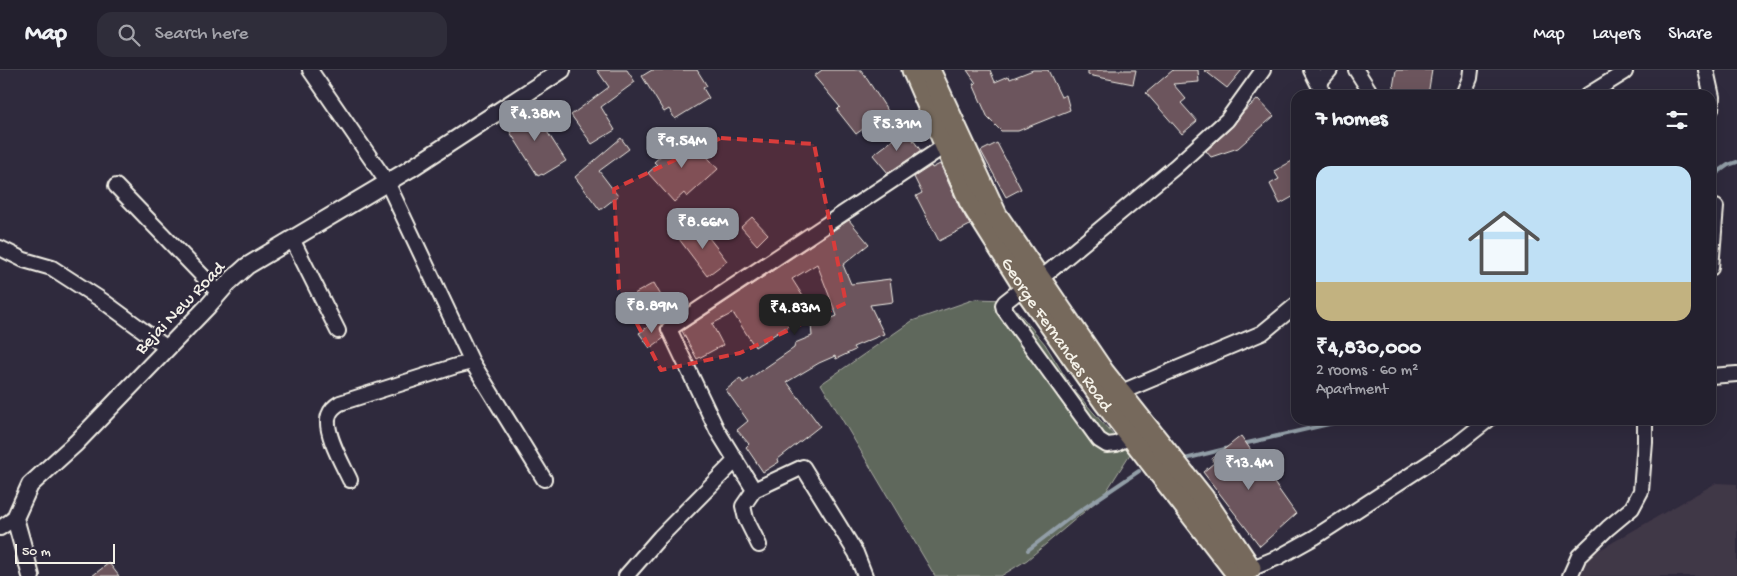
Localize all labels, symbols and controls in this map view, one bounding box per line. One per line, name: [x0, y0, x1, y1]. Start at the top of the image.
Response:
search box: [97, 12, 447, 57]
text: Map: [25, 20, 67, 49]
icon: search: [115, 21, 143, 49]
text: Search here: [155, 23, 248, 46]
text: Map: [1533, 24, 1565, 45]
text: Layers: [1593, 24, 1640, 45]
text: Share: [1668, 24, 1712, 45]
pin: ₹4.38M: [494, 100, 576, 142]
text: ₹4.38M: [510, 106, 560, 125]
icon: filters: [1663, 106, 1691, 134]
text: 7 homes: [1316, 108, 1388, 133]
pin: ₹5.31M: [856, 109, 938, 152]
text: ₹5.31M: [873, 116, 921, 135]
pin: ₹9.54M: [641, 126, 723, 169]
text: ₹9.54M: [657, 133, 707, 152]
icon: home: [1459, 198, 1549, 288]
pin: ₹8.66M: [662, 208, 744, 250]
text: ₹8.66M: [678, 214, 728, 233]
street label: George Fernandes Road: [995, 254, 1117, 418]
street label: Bejai New Road: [131, 257, 231, 360]
pin: ₹8.89M: [611, 292, 693, 334]
pin: ₹4.83M: [754, 294, 836, 336]
text: ₹8.89M: [627, 298, 677, 317]
text: ₹4.83M: [770, 300, 820, 319]
text: ₹4,830,000: [1316, 337, 1421, 362]
text: 2 rooms · 60 m²: [1316, 362, 1418, 381]
text: Apartment: [1316, 381, 1388, 400]
pin: ₹13.4M: [1208, 448, 1290, 491]
text: ₹13.4M: [1225, 455, 1273, 474]
scale bar: [15, 541, 115, 564]
text: 50 m: [22, 544, 51, 561]

